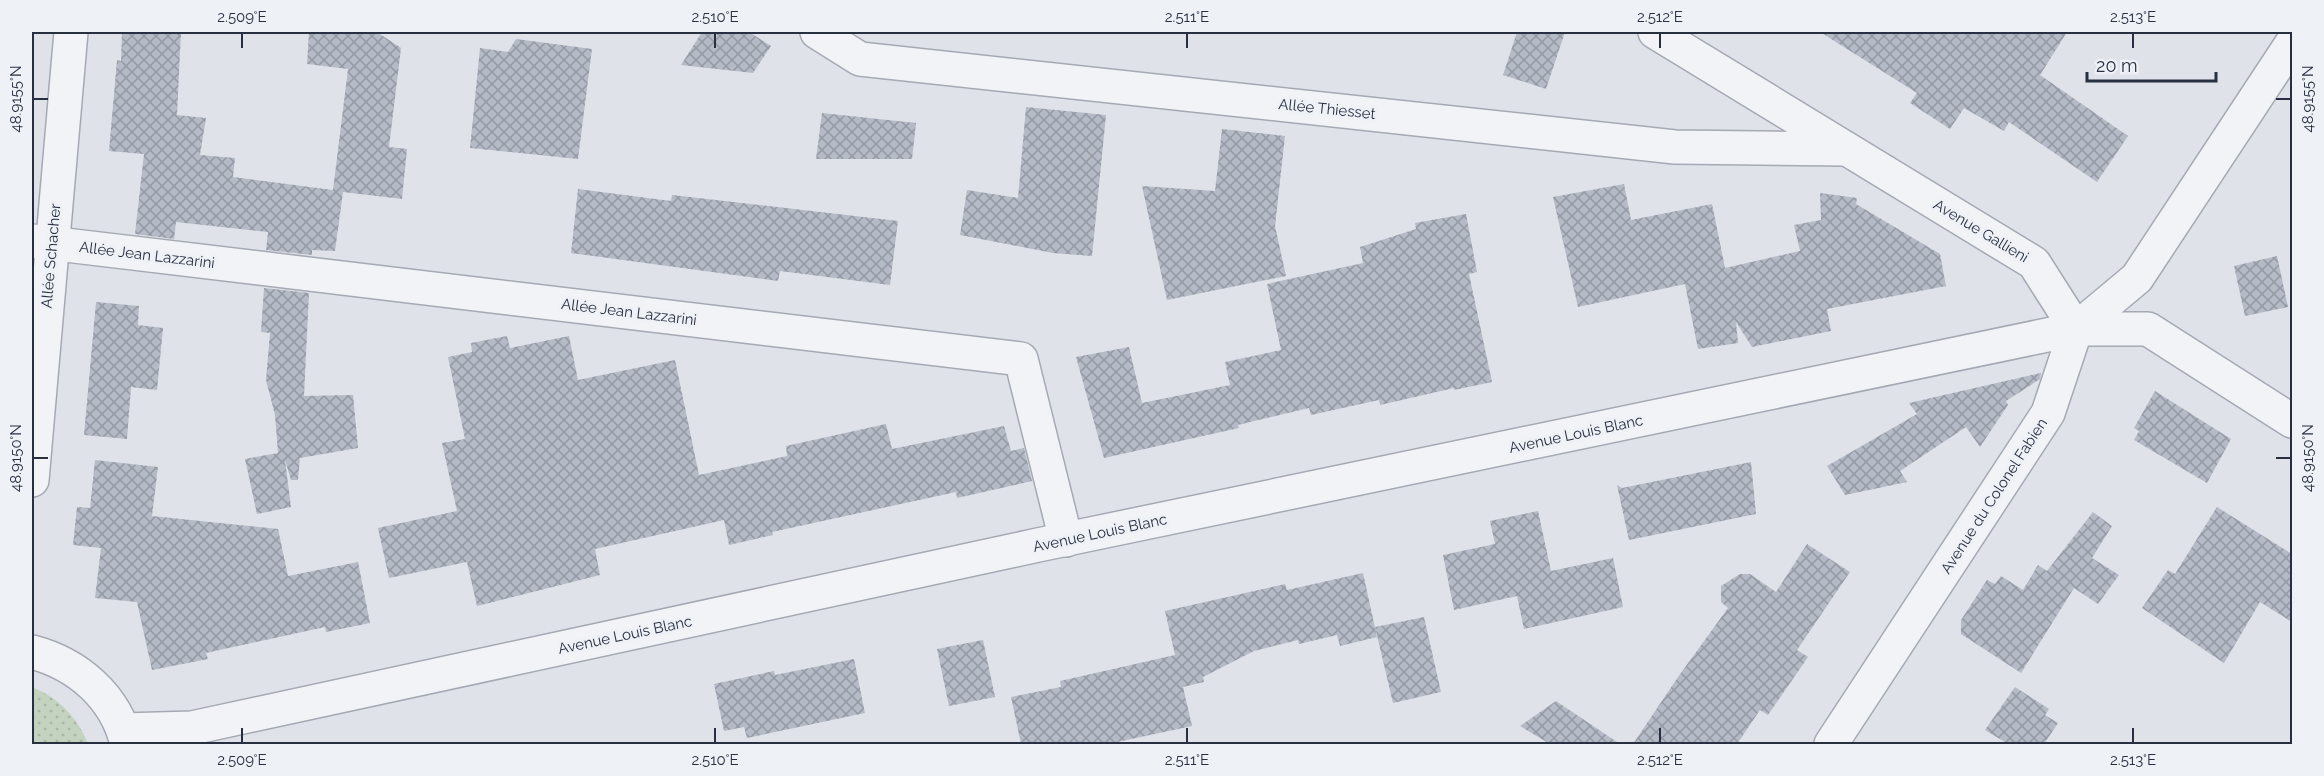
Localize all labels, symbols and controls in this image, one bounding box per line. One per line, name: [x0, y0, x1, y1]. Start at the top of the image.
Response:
text: 2.509°E: [217, 8, 267, 26]
text: 2.510°E: [691, 8, 739, 26]
text: 2.511°E: [1165, 8, 1209, 26]
text: 2.512°E: [1637, 8, 1683, 26]
text: 2.513°E: [2110, 8, 2156, 26]
scale bar: [2087, 45, 2216, 83]
text: 20 m: [2096, 55, 2138, 76]
text: 48.9155°N: [7, 65, 25, 133]
text: 48.9155°N: [2299, 65, 2317, 133]
street label: Allée Thiesset: [1278, 95, 1376, 123]
street label: Avenue Gallieni: [1930, 196, 2032, 266]
street label: Allée Schacher: [37, 202, 65, 309]
street label: Allée Jean Lazzarini: [78, 238, 216, 272]
street label: Allée Jean Lazzarini: [560, 295, 698, 329]
street label: Avenue Louis Blanc: [1507, 411, 1645, 457]
street label: Avenue du Colonel Fabien: [1937, 415, 2051, 577]
text: 48.9150°N: [7, 424, 25, 492]
text: 48.9150°N: [2299, 424, 2317, 492]
street label: Avenue Louis Blanc: [1031, 510, 1169, 556]
street label: Avenue Louis Blanc: [556, 612, 694, 658]
text: 2.509°E: [217, 751, 267, 769]
text: 2.510°E: [691, 751, 739, 769]
text: 2.511°E: [1165, 751, 1209, 769]
text: 2.512°E: [1637, 751, 1683, 769]
text: 2.513°E: [2110, 751, 2156, 769]

